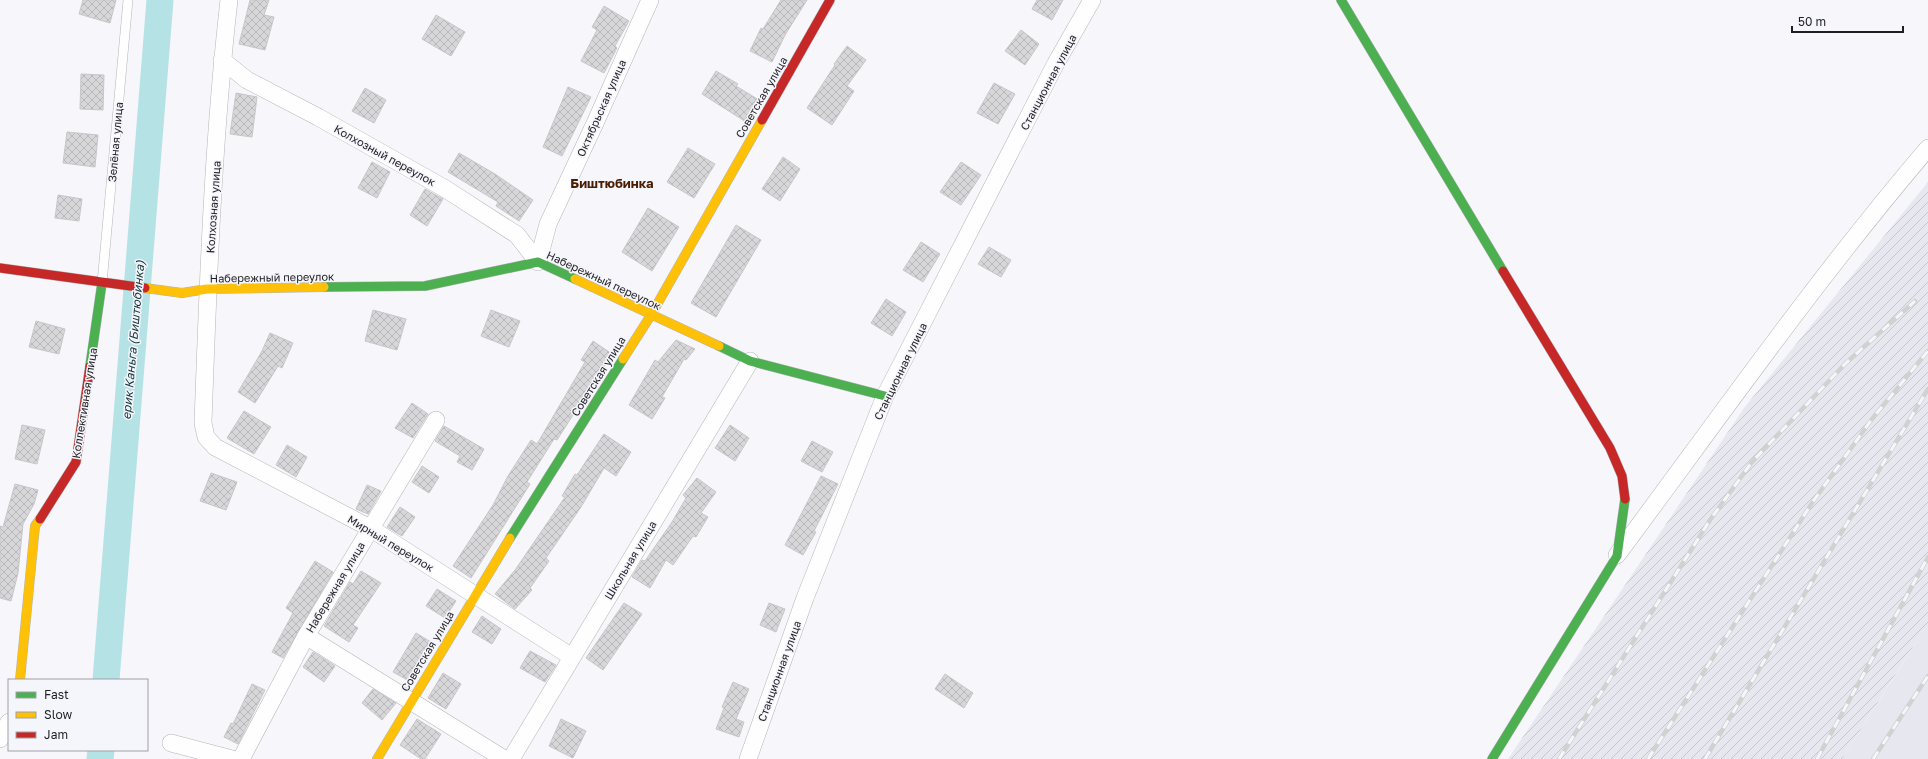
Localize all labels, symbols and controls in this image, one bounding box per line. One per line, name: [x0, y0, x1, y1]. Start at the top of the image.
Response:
scale bar: [1792, 8, 1903, 34]
text: 50 m: [1798, 14, 1826, 29]
street label: Станционная улица: [1017, 32, 1079, 132]
street label: Советская улица: [732, 54, 790, 140]
street label: Октябрьская улица: [574, 57, 628, 159]
street label: Зелёная улица: [105, 101, 125, 183]
street label: Колхозный переулок: [332, 122, 439, 189]
street label: Колхозная улица: [203, 160, 223, 254]
district label: Биштюбинка: [570, 175, 654, 191]
street label: Набережный переулок: [545, 248, 664, 313]
water label: ерик Каньга (Биштюбинка): [119, 259, 147, 420]
street label: Набережный переулок: [210, 269, 335, 285]
street label: Станционная улица: [871, 320, 929, 422]
street label: Советская улица: [568, 334, 628, 418]
street label: Коллективная улица: [69, 347, 99, 459]
street label: Мирный переулок: [346, 512, 437, 574]
street label: Школьная улица: [601, 518, 659, 602]
street label: Набережная улица: [303, 539, 367, 635]
street label: Советская улица: [398, 608, 456, 694]
street label: Станционная улица: [755, 619, 803, 723]
legend: [8, 679, 148, 751]
text: Fast: [44, 687, 69, 702]
text: Slow: [44, 707, 72, 722]
text: Jam: [44, 727, 68, 742]

